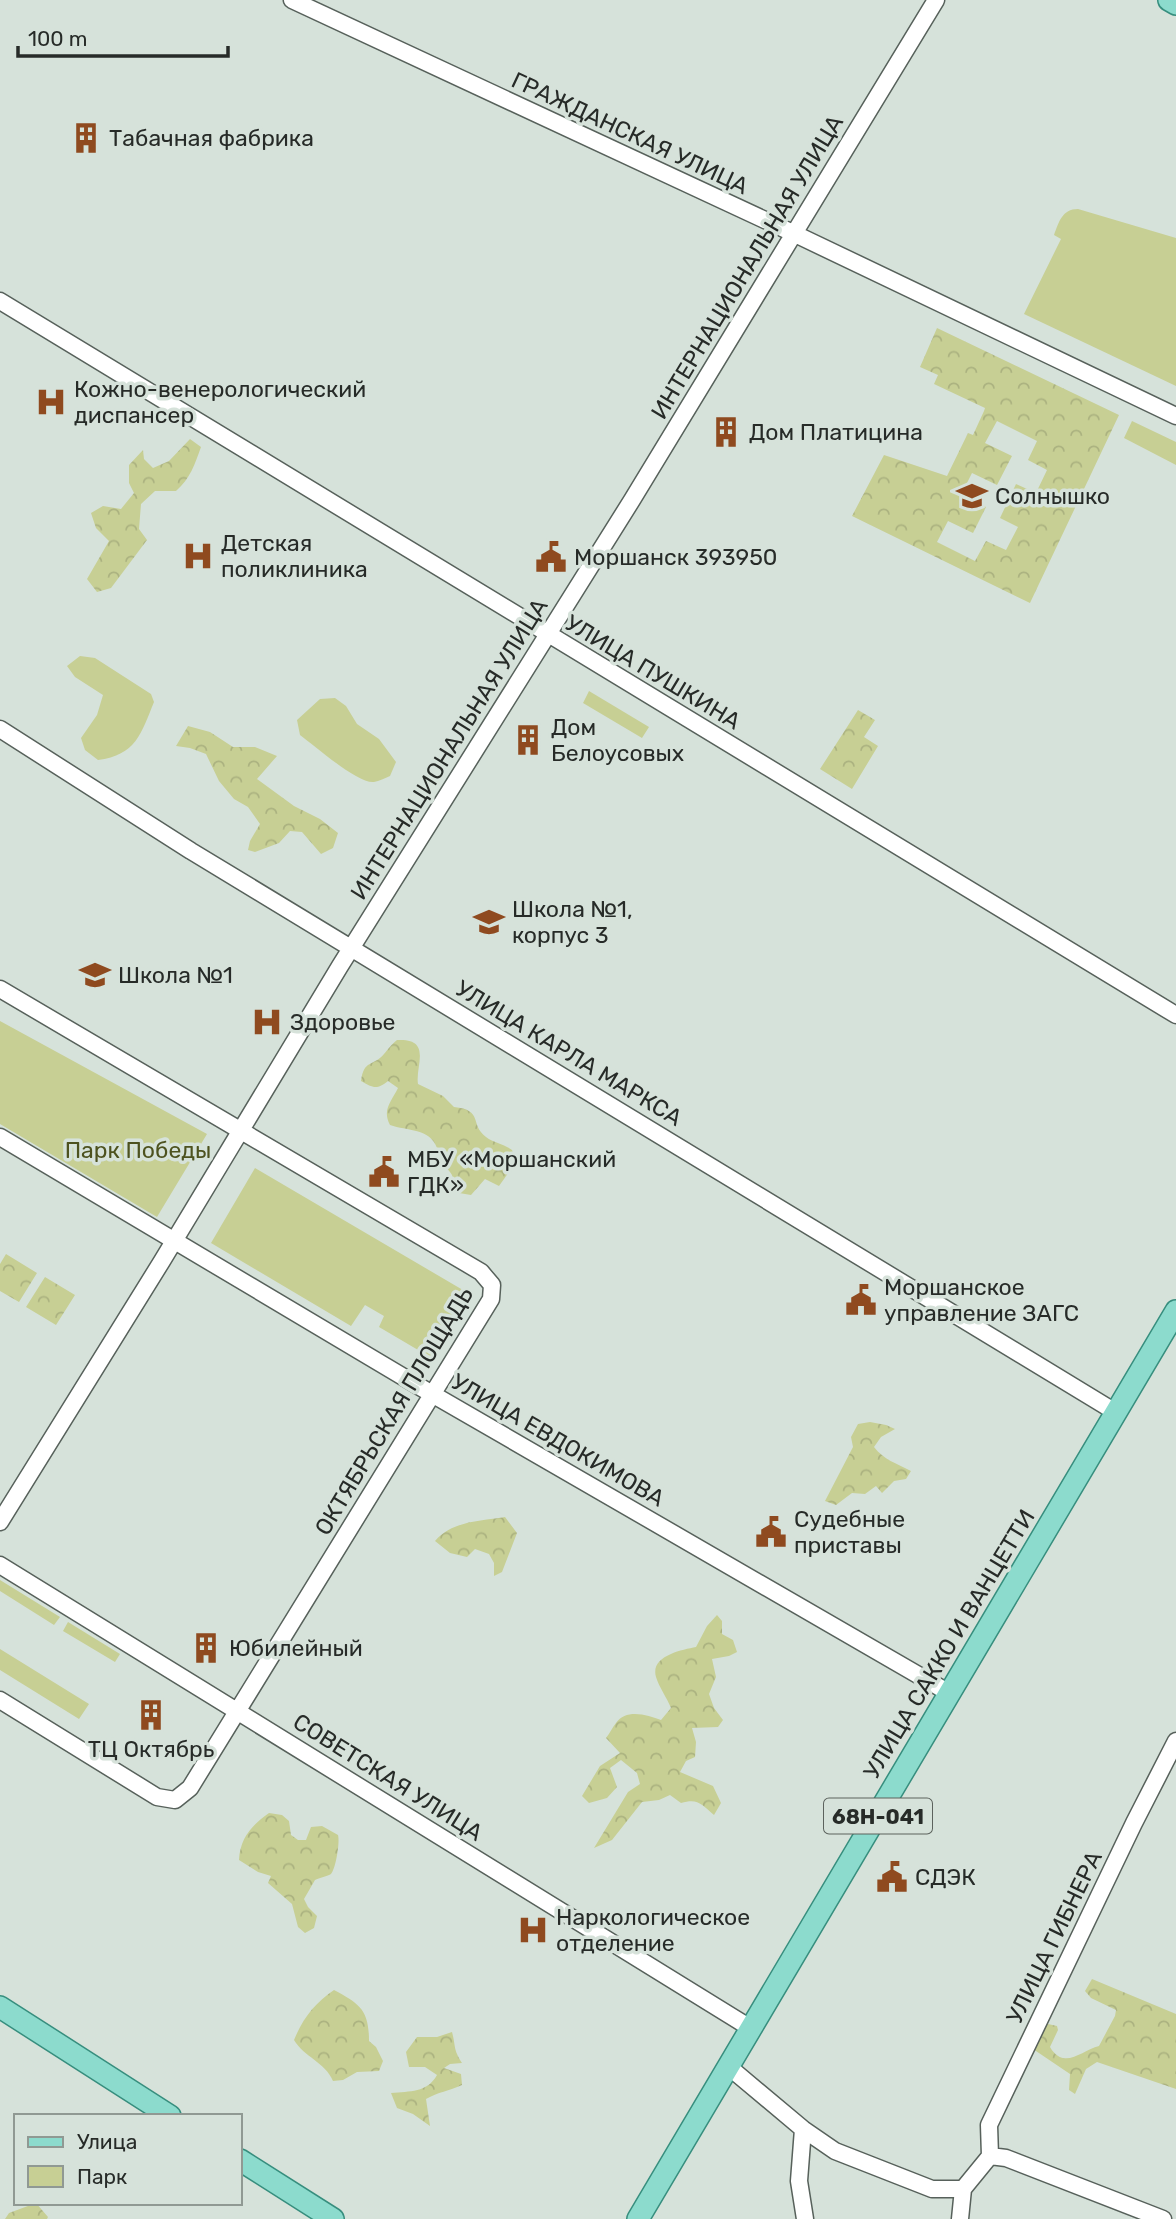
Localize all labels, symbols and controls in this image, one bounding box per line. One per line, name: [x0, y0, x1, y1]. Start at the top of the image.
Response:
scale bar: [18, 14, 228, 58]
text: 100 m: [28, 26, 87, 51]
street label: ГРАЖДАНСКАЯ УЛИЦА: [507, 66, 753, 200]
street label: ИНТЕРНАЦИОНАЛЬНАЯ УЛИЦА: [645, 110, 849, 424]
building icon: Табачная фабрика: [69, 121, 103, 155]
place label: Табачная фабрика: [109, 124, 314, 152]
place label: Кожно-венерологический диспансер: [74, 375, 366, 429]
hospital icon: Кожно-венерологический диспансер: [34, 385, 68, 419]
building icon: Дом Платицина: [709, 415, 743, 449]
place label: Дом Платицина: [749, 418, 923, 446]
school or university icon: Солнышко: [955, 479, 989, 513]
place label: Солнышко: [995, 482, 1110, 510]
place label: Детская поликлиника: [221, 529, 368, 583]
hospital icon: Детская поликлиника: [181, 539, 215, 573]
public building icon: Моршанск 393950: [534, 540, 568, 574]
place label: Моршанск 393950: [574, 543, 777, 571]
street label: ИНТЕРНАЦИОНАЛЬНАЯ УЛИЦА: [344, 593, 554, 905]
street label: УЛИЦА ПУШКИНА: [560, 609, 746, 735]
place label: Дом Белоусовых: [551, 713, 684, 767]
building icon: Дом Белоусовых: [511, 723, 545, 757]
place label: Школа №1, корпус 3: [512, 895, 633, 949]
school or university icon: Школа №1, корпус 3: [472, 905, 506, 939]
school or university icon: Школа №1: [78, 958, 112, 992]
place label: Школа №1: [118, 961, 233, 989]
street label: УЛИЦА КАРЛА МАРКСА: [451, 974, 687, 1132]
hospital icon: Здоровье: [250, 1005, 284, 1039]
place label: Здоровье: [290, 1008, 396, 1036]
park label: Парк Победы: [65, 1136, 211, 1164]
place label: МБУ «Моршанский ГДК»: [407, 1145, 616, 1199]
public building icon: МБУ «Моршанский ГДК»: [367, 1155, 401, 1189]
place label: Моршанское управление ЗАГС: [884, 1273, 1079, 1327]
street label: ОКТЯБРЬСКАЯ ПЛОЩАДЬ: [309, 1282, 479, 1540]
public building icon: Моршанское управление ЗАГС: [844, 1283, 878, 1317]
street label: УЛИЦА ЕВДОКИМОВА: [446, 1367, 670, 1513]
street label: УЛИЦА САККО И ВАНЦЕТТИ: [857, 1504, 1041, 1784]
place label: Судебные приставы: [794, 1505, 905, 1559]
public building icon: Судебные приставы: [754, 1515, 788, 1549]
building icon: Юбилейный: [189, 1631, 223, 1665]
place label: Юбилейный: [229, 1634, 363, 1662]
building icon: ТЦ Октябрь: [134, 1698, 168, 1732]
street label: СОВЕТСКАЯ УЛИЦА: [288, 1707, 488, 1847]
place label: ТЦ Октябрь: [88, 1735, 214, 1763]
road number: 68Н-041: [824, 1798, 932, 1834]
street label: УЛИЦА ГИБНЕРА: [1000, 1846, 1108, 2028]
public building icon: СДЭК: [875, 1860, 909, 1894]
place label: СДЭК: [915, 1863, 976, 1891]
place label: Наркологическое отделение: [556, 1903, 750, 1957]
hospital icon: Наркологическое отделение: [516, 1913, 550, 1947]
legend: [14, 2114, 242, 2205]
text: Улица: [77, 2129, 137, 2154]
text: Парк: [77, 2164, 127, 2189]

